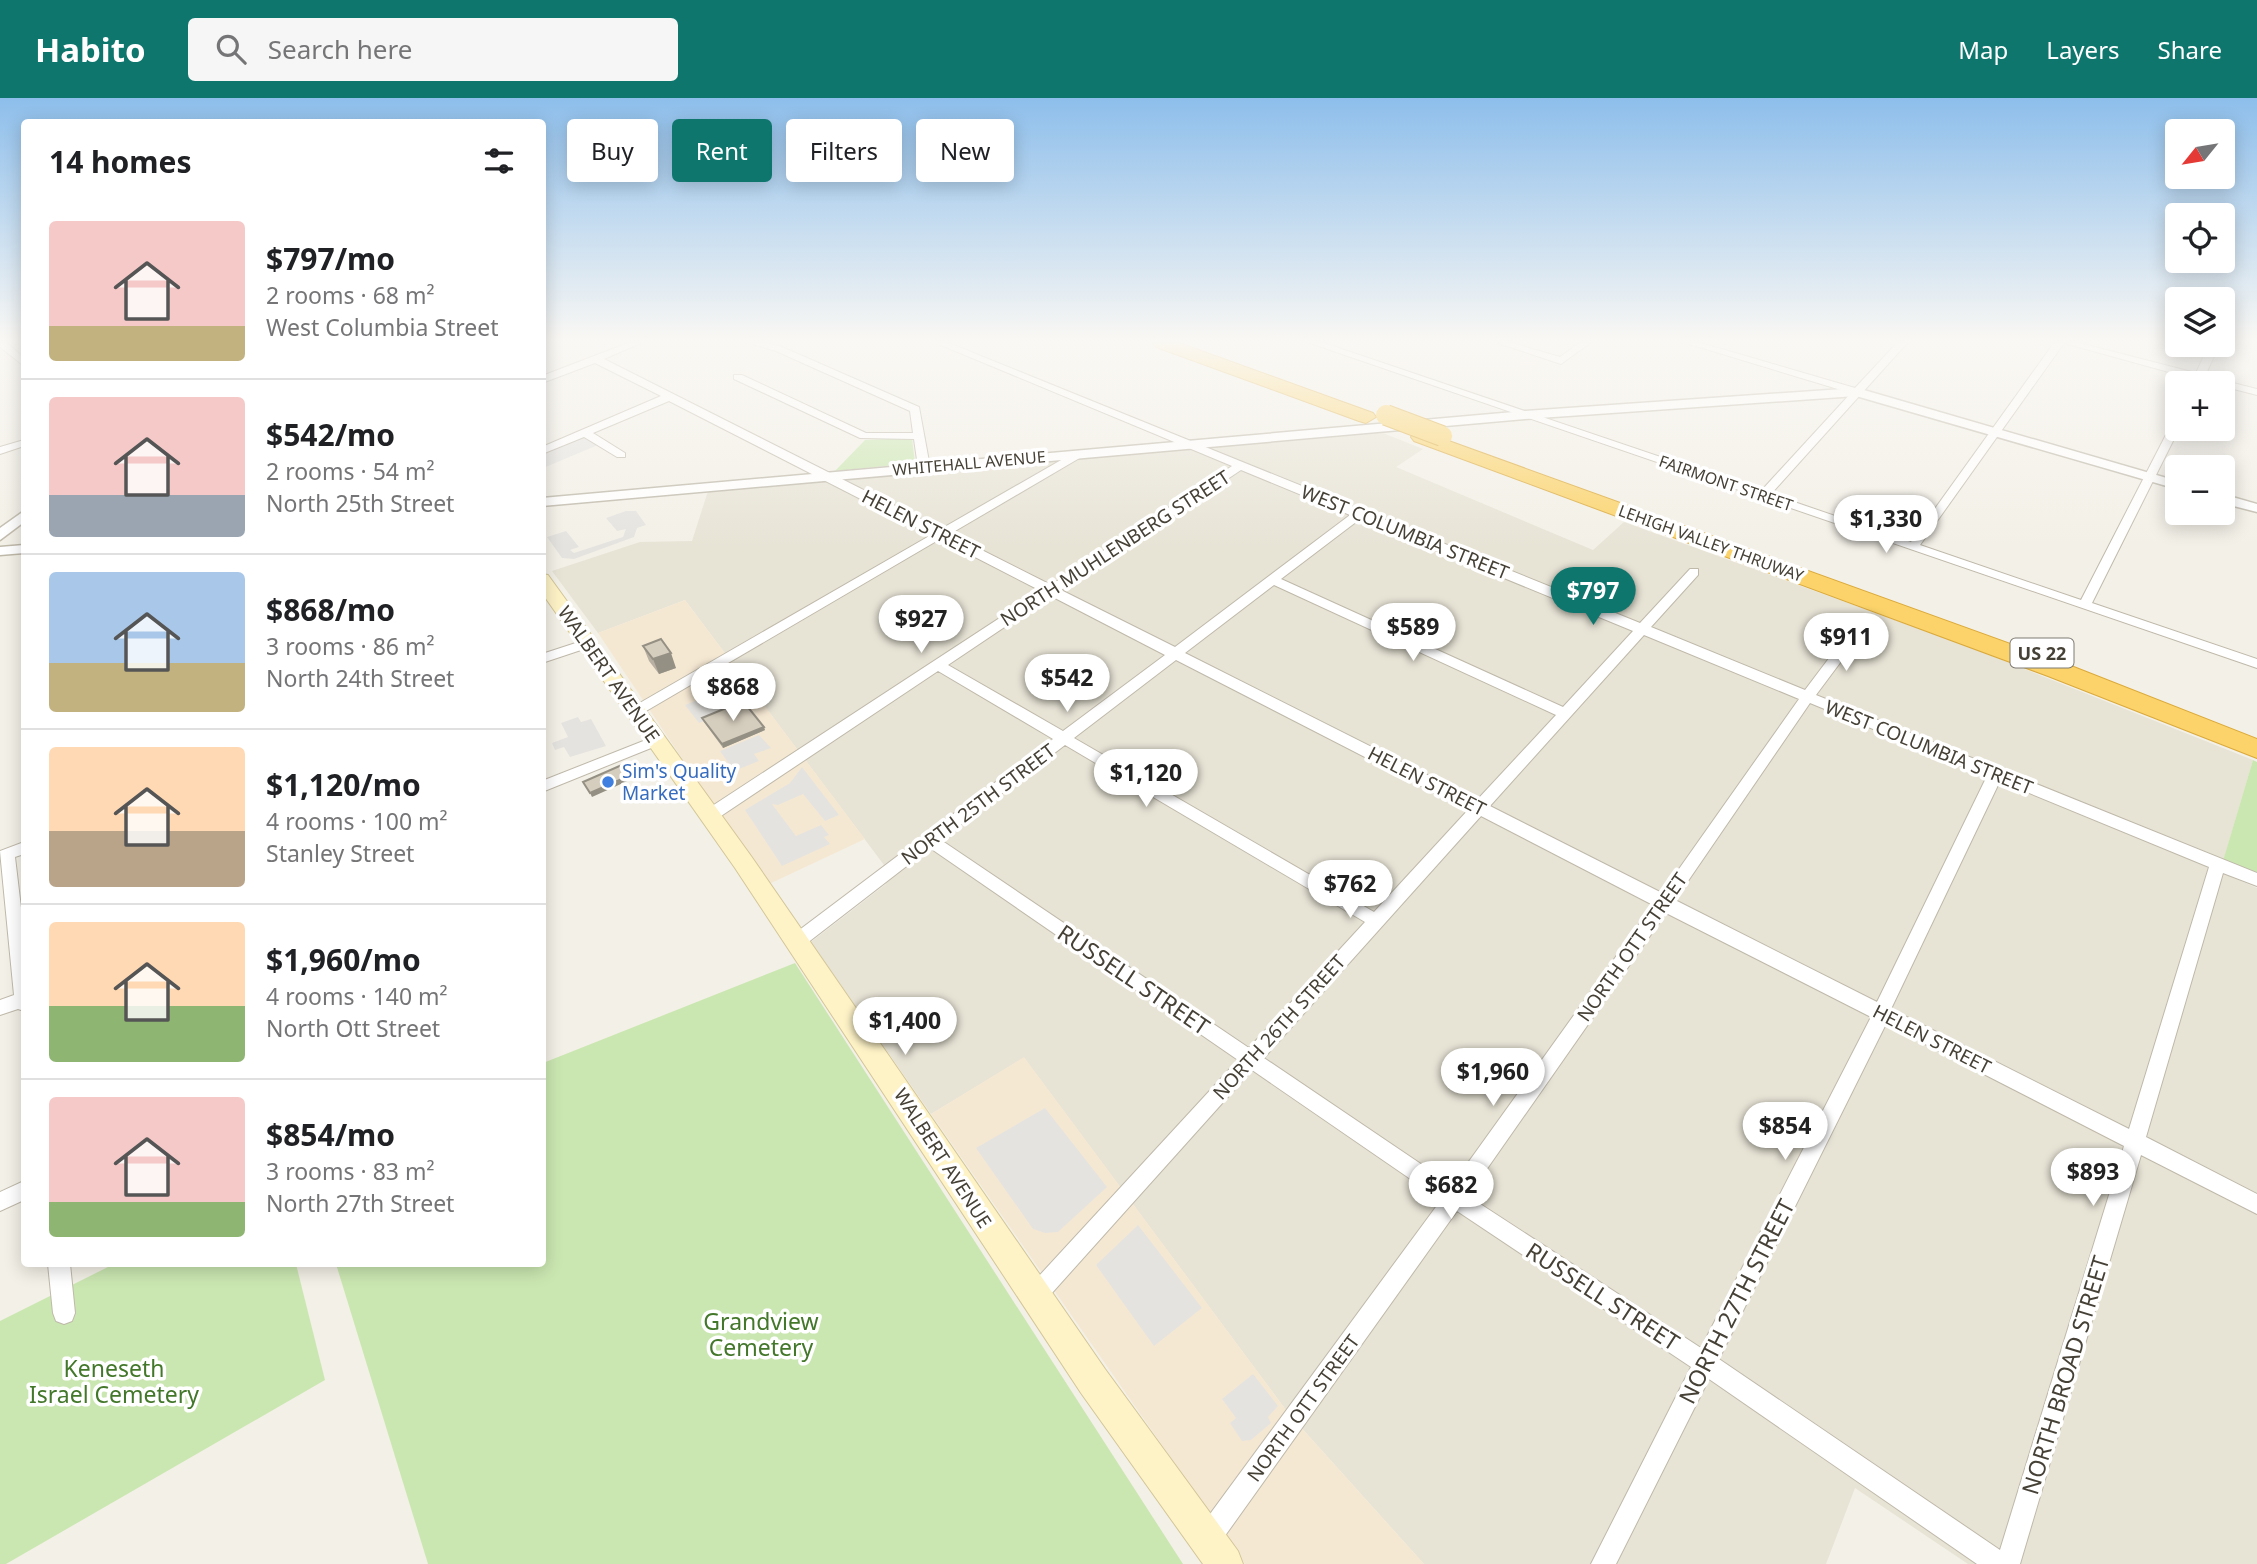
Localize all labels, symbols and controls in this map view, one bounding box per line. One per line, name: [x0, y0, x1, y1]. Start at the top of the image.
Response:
search box: [188, 18, 678, 81]
text: Habito: [35, 27, 146, 72]
icon: search: [212, 30, 250, 68]
text: Search here: [268, 31, 412, 67]
text: Map: [1958, 33, 2008, 66]
text: Layers: [2046, 33, 2120, 66]
text: Share: [2158, 33, 2222, 66]
chip: Buy: [567, 119, 658, 182]
chip: Rent: [672, 119, 772, 182]
chip: Filters: [786, 119, 902, 182]
chip: New: [916, 119, 1014, 182]
north arrow: [2165, 119, 2235, 189]
map controls: [2165, 119, 2235, 525]
text: 14 homes: [49, 141, 192, 182]
icon: filters: [480, 142, 518, 180]
button: locate: [2165, 203, 2235, 273]
text: $797/mo: [266, 238, 395, 279]
icon: home: [105, 249, 189, 333]
text: 2 rooms · 68 m²: [266, 279, 435, 311]
button: layers: [2165, 287, 2235, 357]
text: West Columbia Street: [266, 311, 498, 343]
button: +: [2165, 371, 2235, 441]
text: $542/mo: [266, 414, 395, 455]
icon: home: [105, 425, 189, 509]
street label: WHITEHALL AVENUE: [891, 445, 1047, 481]
street label: FAIRMONT STREET: [1656, 450, 1796, 516]
text: 2 rooms · 54 m²: [266, 455, 435, 487]
button: −: [2165, 455, 2235, 525]
street label: NORTH MUHLENBERG STREET: [995, 464, 1235, 632]
street label: WEST COLUMBIA STREET: [1297, 478, 1513, 586]
street label: HELEN STREET: [858, 483, 985, 565]
text: North 25th Street: [266, 487, 454, 519]
pin: $1,330: [1829, 496, 1943, 555]
street label: LEHIGH VALLEY THRUWAY: [1616, 499, 1807, 587]
text: $1,330: [1850, 502, 1922, 534]
pin: $797: [1552, 568, 1634, 627]
text: $797: [1567, 574, 1619, 606]
text: $868/mo: [266, 589, 395, 630]
pin: $927: [880, 596, 962, 655]
icon: home: [105, 600, 189, 684]
street label: WALBERT AVENUE: [552, 600, 666, 748]
text: $927: [895, 602, 947, 634]
pin: $589: [1372, 603, 1454, 663]
text: $589: [1387, 610, 1439, 642]
pin: $911: [1805, 614, 1887, 673]
text: $911: [1820, 620, 1872, 652]
text: 3 rooms · 86 m²: [266, 630, 435, 662]
road number: US 22: [2010, 638, 2074, 668]
pin: $542: [1026, 654, 1108, 714]
text: $542: [1041, 661, 1093, 693]
text: North 24th Street: [266, 662, 454, 694]
pin: $868: [692, 664, 774, 723]
text: $868: [707, 670, 759, 702]
street label: WEST COLUMBIA STREET: [1821, 693, 2037, 801]
street label: NORTH 25TH STREET: [896, 737, 1061, 871]
street label: HELEN STREET: [1364, 740, 1491, 822]
pin: $1,120: [1089, 750, 1203, 809]
text: $1,120: [1110, 756, 1182, 788]
place label: Sim's Quality Market: [622, 758, 737, 806]
text: $1,120/mo: [266, 764, 421, 805]
marker: Sim's Quality Market: [600, 774, 616, 790]
icon: home: [105, 775, 189, 859]
text: 4 rooms · 100 m²: [266, 805, 448, 837]
text: Stanley Street: [266, 837, 414, 869]
pin: $762: [1309, 860, 1391, 920]
text: $762: [1324, 867, 1376, 899]
street label: NORTH OTT STREET: [1571, 867, 1693, 1027]
street label: RUSSELL STREET: [1052, 916, 1217, 1042]
text: $1,960/mo: [266, 939, 421, 980]
street label: NORTH 26TH STREET: [1207, 949, 1351, 1105]
icon: home: [105, 950, 189, 1034]
text: 4 rooms · 140 m²: [266, 980, 448, 1012]
pin: $1,400: [848, 998, 962, 1057]
street label: HELEN STREET: [1869, 998, 1996, 1080]
text: $1,400: [869, 1004, 941, 1036]
text: North Ott Street: [266, 1012, 440, 1044]
pin: $1,960: [1436, 1048, 1550, 1108]
text: $1,960: [1457, 1055, 1529, 1087]
street label: WALBERT AVENUE: [888, 1083, 998, 1233]
pin: $854: [1744, 1102, 1826, 1162]
text: $854: [1759, 1109, 1811, 1141]
text: $854/mo: [266, 1114, 395, 1155]
icon: home: [105, 1125, 189, 1209]
pin: $893: [2052, 1148, 2134, 1208]
text: 3 rooms · 83 m²: [266, 1155, 435, 1187]
text: $893: [2067, 1155, 2119, 1187]
pin: $682: [1410, 1162, 1492, 1221]
text: $682: [1425, 1168, 1477, 1200]
text: North 27th Street: [266, 1187, 454, 1219]
street label: NORTH 27TH STREET: [1670, 1193, 1802, 1409]
street label: RUSSELL STREET: [1520, 1234, 1686, 1358]
street label: NORTH BROAD STREET: [2013, 1252, 2117, 1498]
park label: Grandview Cemetery: [703, 1305, 819, 1363]
street label: NORTH OTT STREET: [1241, 1329, 1365, 1487]
park label: Keneseth Israel Cemetery: [29, 1352, 199, 1410]

